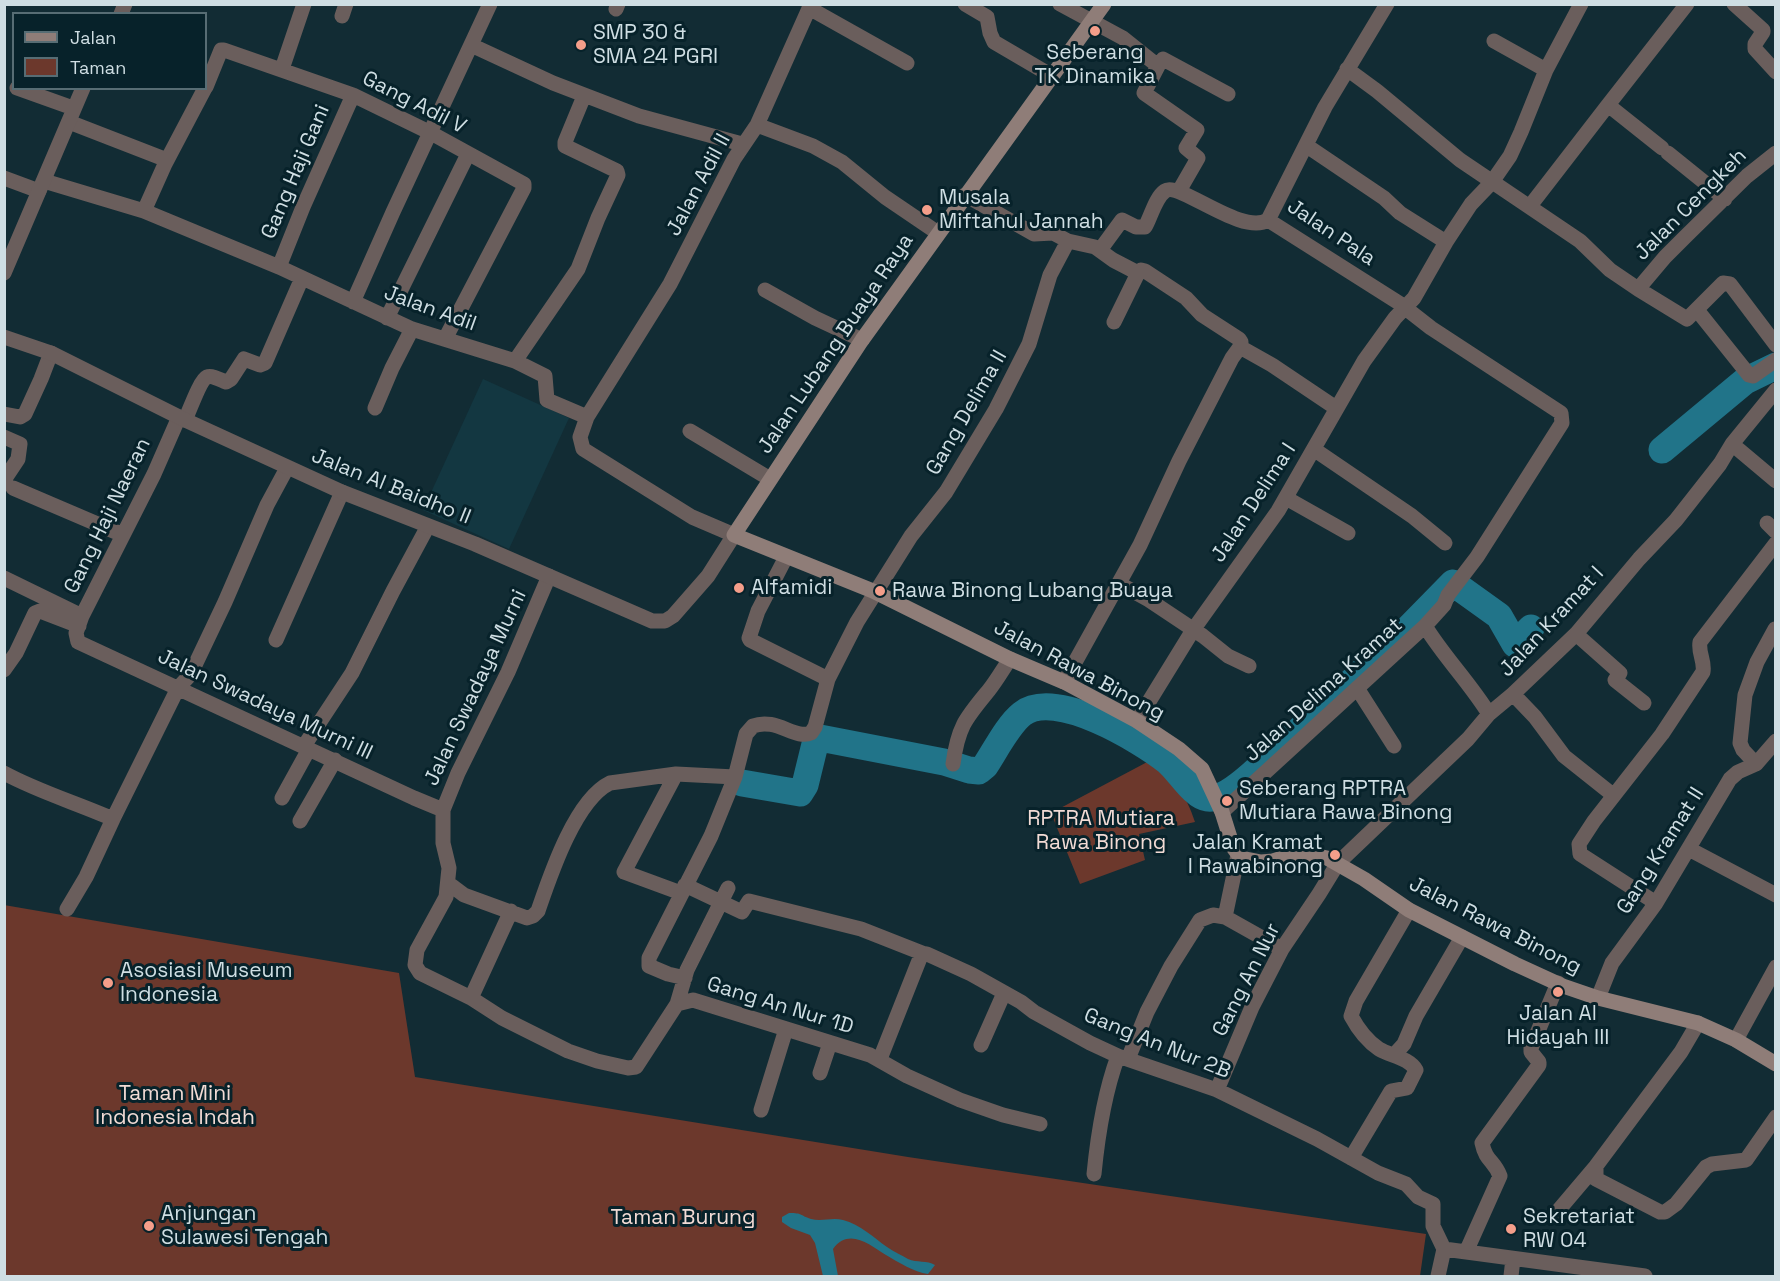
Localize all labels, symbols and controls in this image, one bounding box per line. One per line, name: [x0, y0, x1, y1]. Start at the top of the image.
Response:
legend: [12, 12, 207, 90]
place label: SMP 30 & SMA 24 PGRI: [593, 20, 718, 70]
marker: Seberang TK Dinamika: [1088, 24, 1102, 38]
text: Jalan: [70, 26, 116, 49]
marker: SMP 30 & SMA 24 PGRI: [574, 38, 588, 52]
place label: Seberang TK Dinamika: [1035, 40, 1155, 90]
text: Taman: [70, 56, 126, 79]
street label: Gang Adil V: [358, 66, 470, 140]
street label: Gang Haji Gani: [256, 101, 336, 243]
street label: Jalan Adil II: [662, 130, 736, 240]
street label: Jalan Cengkeh: [1630, 144, 1752, 266]
place label: Musala Miftahul Jannah: [939, 185, 1104, 235]
street label: Jalan Pala: [1282, 194, 1380, 272]
marker: Musala Miftahul Jannah: [920, 203, 934, 217]
street label: Jalan Lubang Buaya Raya: [753, 229, 919, 459]
street label: Jalan Adil: [380, 281, 480, 337]
street label: Gang Delima II: [921, 346, 1013, 480]
street label: Gang Haji Naeran: [59, 434, 157, 598]
street label: Jalan Delima I: [1206, 439, 1302, 567]
street label: Jalan Al Baidho II: [308, 444, 474, 530]
street label: Jalan Kramat I: [1494, 562, 1610, 682]
place label: Alfamidi: [751, 575, 832, 601]
place label: Rawa Binong Lubang Buaya: [892, 578, 1173, 604]
marker: Alfamidi: [732, 581, 746, 595]
marker: Rawa Binong Lubang Buaya: [873, 584, 887, 598]
street label: Jalan Swadaya Murni: [419, 586, 533, 790]
street label: Jalan Delima Kramat: [1240, 613, 1408, 767]
street label: Jalan Rawa Binong: [989, 615, 1169, 727]
street label: Jalan Swadaya Murni III: [154, 644, 376, 766]
place label: Seberang RPTRA Mutiara Rawa Binong: [1239, 776, 1452, 826]
street label: Gang Kramat II: [1612, 783, 1710, 919]
marker: Seberang RPTRA Mutiara Rawa Binong: [1220, 794, 1234, 808]
park label: RPTRA Mutiara Rawa Binong: [1027, 806, 1175, 856]
place label: Jalan Kramat I Rawabinong: [1188, 830, 1323, 880]
marker: Jalan Kramat I Rawabinong: [1328, 848, 1342, 862]
street label: Jalan Rawa Binong: [1405, 872, 1585, 980]
street label: Gang An Nur: [1208, 919, 1286, 1041]
place label: Asosiasi Museum Indonesia: [120, 958, 293, 1008]
street label: Gang An Nur 1D: [704, 972, 856, 1040]
marker: Asosiasi Museum Indonesia: [101, 976, 115, 990]
marker: Jalan Al Hidayah III: [1551, 985, 1565, 999]
place label: Jalan Al Hidayah III: [1507, 1001, 1609, 1051]
street label: Gang An Nur 2B: [1080, 1003, 1234, 1085]
park label: Taman Mini Indonesia Indah: [95, 1081, 255, 1131]
place label: Anjungan Sulawesi Tengah: [161, 1201, 328, 1251]
place label: Sekretariat RW 04: [1523, 1204, 1635, 1254]
park label: Taman Burung: [611, 1205, 755, 1231]
marker: Anjungan Sulawesi Tengah: [142, 1219, 156, 1233]
marker: Sekretariat RW 04: [1504, 1222, 1518, 1236]

